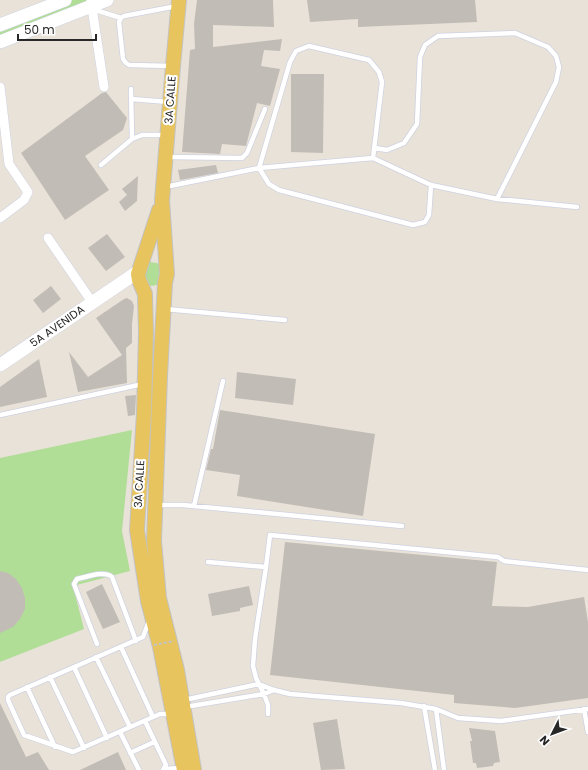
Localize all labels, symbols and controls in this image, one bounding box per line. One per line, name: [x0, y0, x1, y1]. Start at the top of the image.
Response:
scale bar: [18, 16, 96, 42]
text: 50 m: [24, 21, 55, 38]
street label: 3A CALLE: [160, 76, 180, 124]
street label: 5A AVENIDA: [26, 301, 88, 351]
street label: 3A CALLE: [130, 460, 148, 508]
north arrow: [532, 714, 572, 754]
text: N: [536, 732, 553, 749]

